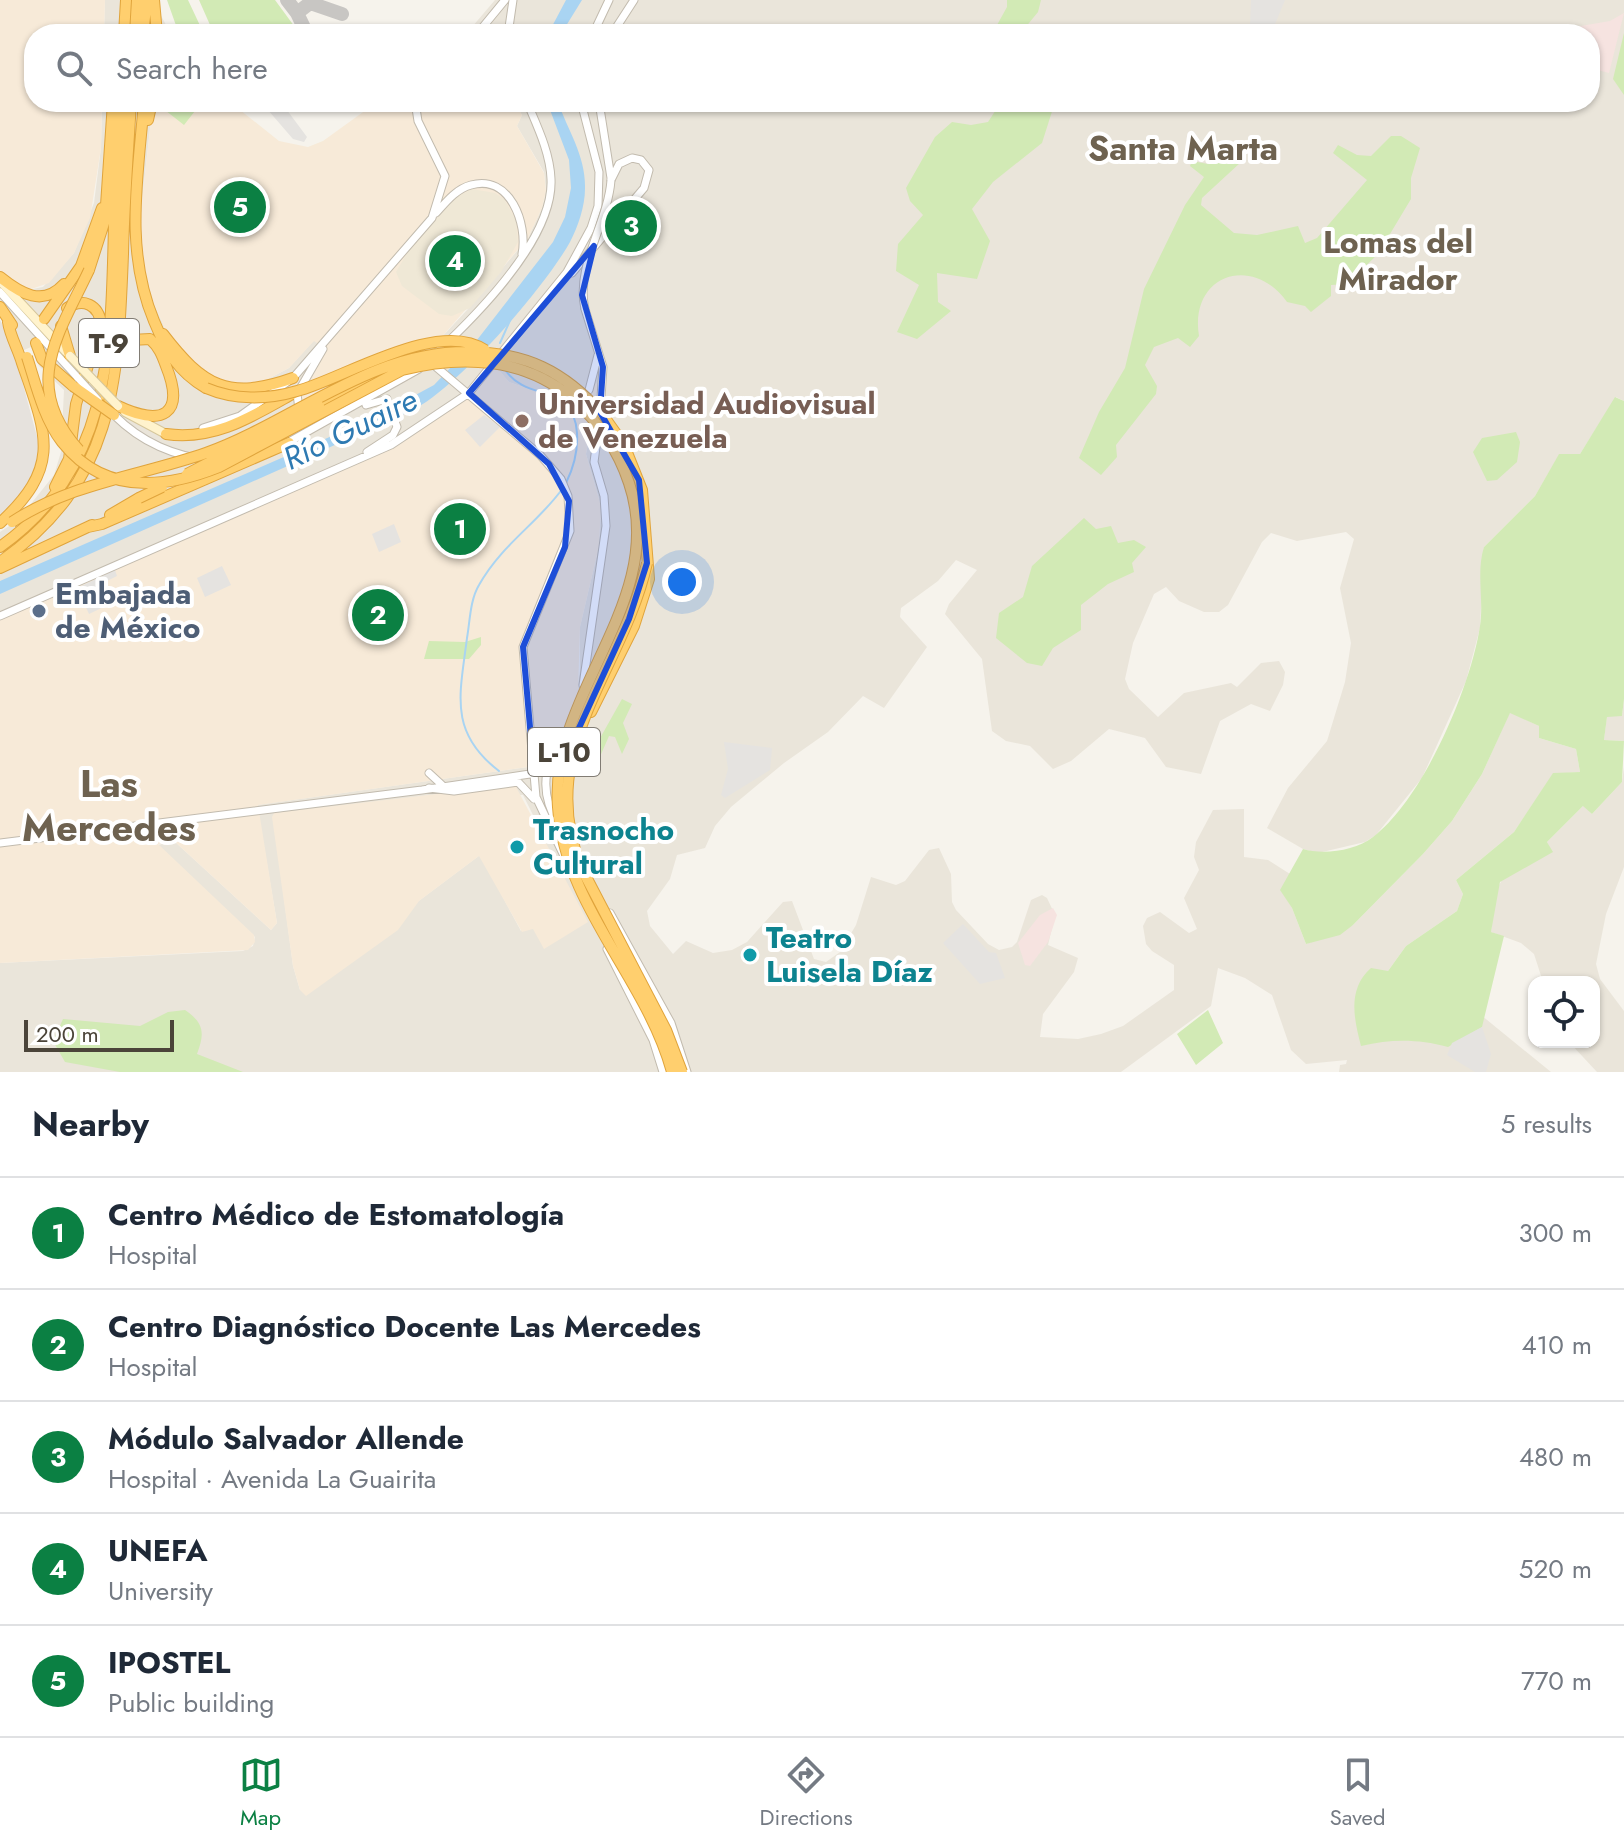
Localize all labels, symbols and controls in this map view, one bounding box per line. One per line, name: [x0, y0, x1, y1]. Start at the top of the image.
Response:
search box: [24, 24, 1600, 112]
icon: search: [52, 46, 96, 90]
text: Search here: [116, 47, 268, 90]
district label: Santa Marta: [1088, 124, 1278, 173]
pin: 5: [214, 177, 266, 237]
pin: 3: [605, 196, 657, 256]
district label: Lomas del Mirador: [1323, 219, 1473, 302]
pin: 4: [429, 231, 481, 291]
road number: T-9: [79, 319, 139, 367]
water label: Río Guaire: [275, 377, 425, 481]
place label: Universidad Audiovisual de Venezuela: [538, 382, 876, 459]
marker: Universidad Audiovisual de Venezuela: [513, 412, 531, 430]
pin: 1: [434, 499, 486, 559]
your location: [662, 562, 702, 602]
place label: Embajada de México: [55, 572, 200, 649]
pin: 2: [352, 585, 404, 645]
marker: Embajada de México: [30, 602, 48, 620]
road number: L-10: [528, 728, 600, 776]
district label: Las Mercedes: [22, 756, 196, 855]
place label: Trasnocho Cultural: [533, 808, 674, 885]
marker: Trasnocho Cultural: [508, 838, 526, 856]
place label: Teatro Luisela Díaz: [766, 916, 933, 993]
marker: Teatro Luisela Díaz: [741, 946, 759, 964]
map controls: [1528, 976, 1600, 1048]
button: locate: [1528, 976, 1600, 1048]
scale bar: [24, 1016, 174, 1052]
text: 200 m: [36, 1018, 99, 1050]
text: Nearby: [32, 1100, 149, 1149]
text: 5 results: [1501, 1105, 1592, 1143]
text: Centro Médico de Estomatología: [108, 1193, 564, 1236]
text: 1: [51, 1214, 65, 1252]
text: 300 m: [1519, 1214, 1592, 1252]
text: Hospital: [108, 1236, 198, 1274]
text: Centro Diagnóstico Docente Las Mercedes: [108, 1305, 701, 1348]
text: 2: [49, 1326, 67, 1364]
text: 410 m: [1521, 1326, 1592, 1364]
text: Hospital: [108, 1348, 198, 1386]
text: Módulo Salvador Allende: [108, 1417, 464, 1460]
text: 3: [50, 1438, 66, 1476]
text: 480 m: [1519, 1438, 1592, 1476]
text: Hospital · Avenida La Guairita: [108, 1460, 436, 1498]
text: UNEFA: [108, 1529, 207, 1572]
text: 4: [49, 1550, 67, 1588]
text: 520 m: [1519, 1550, 1592, 1588]
text: University: [108, 1572, 213, 1610]
text: IPOSTEL: [108, 1641, 230, 1684]
text: 5: [50, 1662, 66, 1700]
text: 770 m: [1521, 1662, 1592, 1700]
text: Public building: [108, 1684, 274, 1722]
tab: Map: [239, 1753, 283, 1833]
tab: Directions: [760, 1753, 853, 1833]
tab: Saved: [1330, 1753, 1385, 1833]

